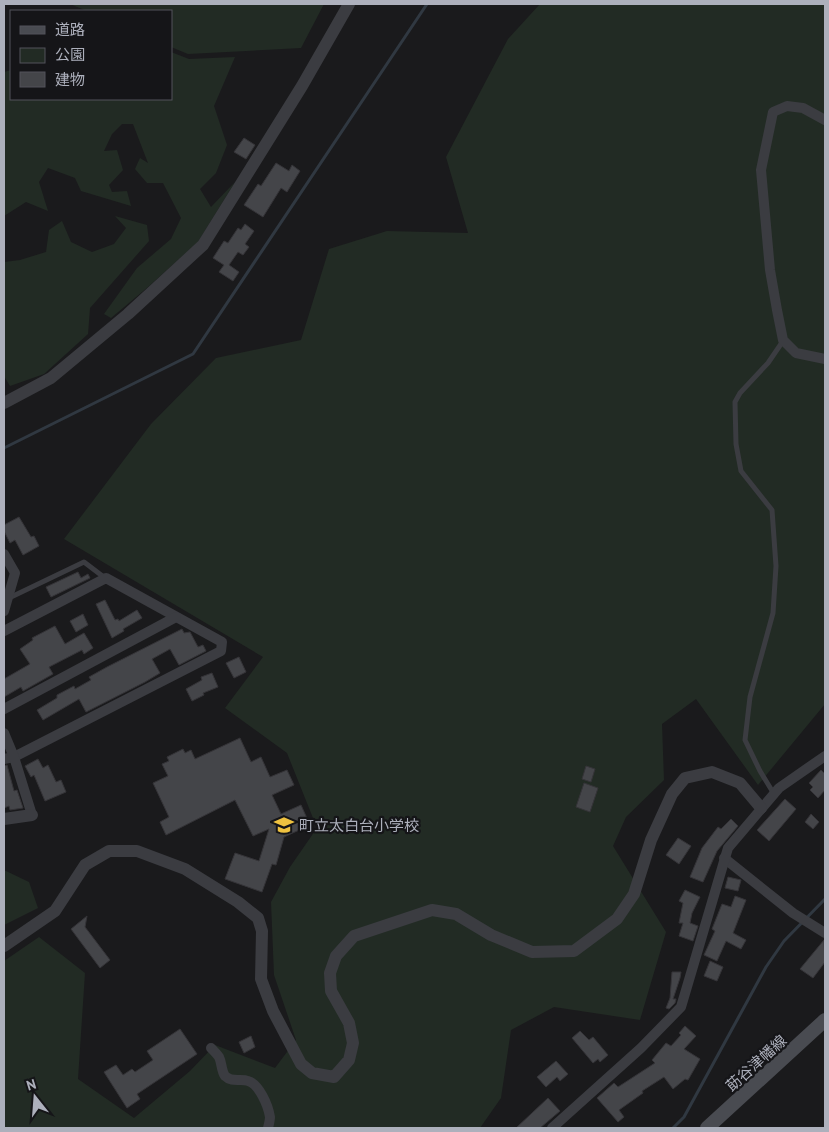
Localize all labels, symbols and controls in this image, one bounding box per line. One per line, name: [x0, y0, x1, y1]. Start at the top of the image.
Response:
legend: [10, 10, 172, 100]
text: 道路: [55, 20, 85, 39]
text: 公園: [55, 45, 85, 64]
text: 建物: [55, 70, 85, 89]
school or university icon: 町立太白台小学校: [273, 814, 295, 836]
place label: 町立太白台小学校: [299, 816, 419, 835]
street label: 莇谷津幡線: [722, 1031, 790, 1095]
north arrow: [10, 1072, 60, 1122]
text: N: [24, 1075, 38, 1095]

